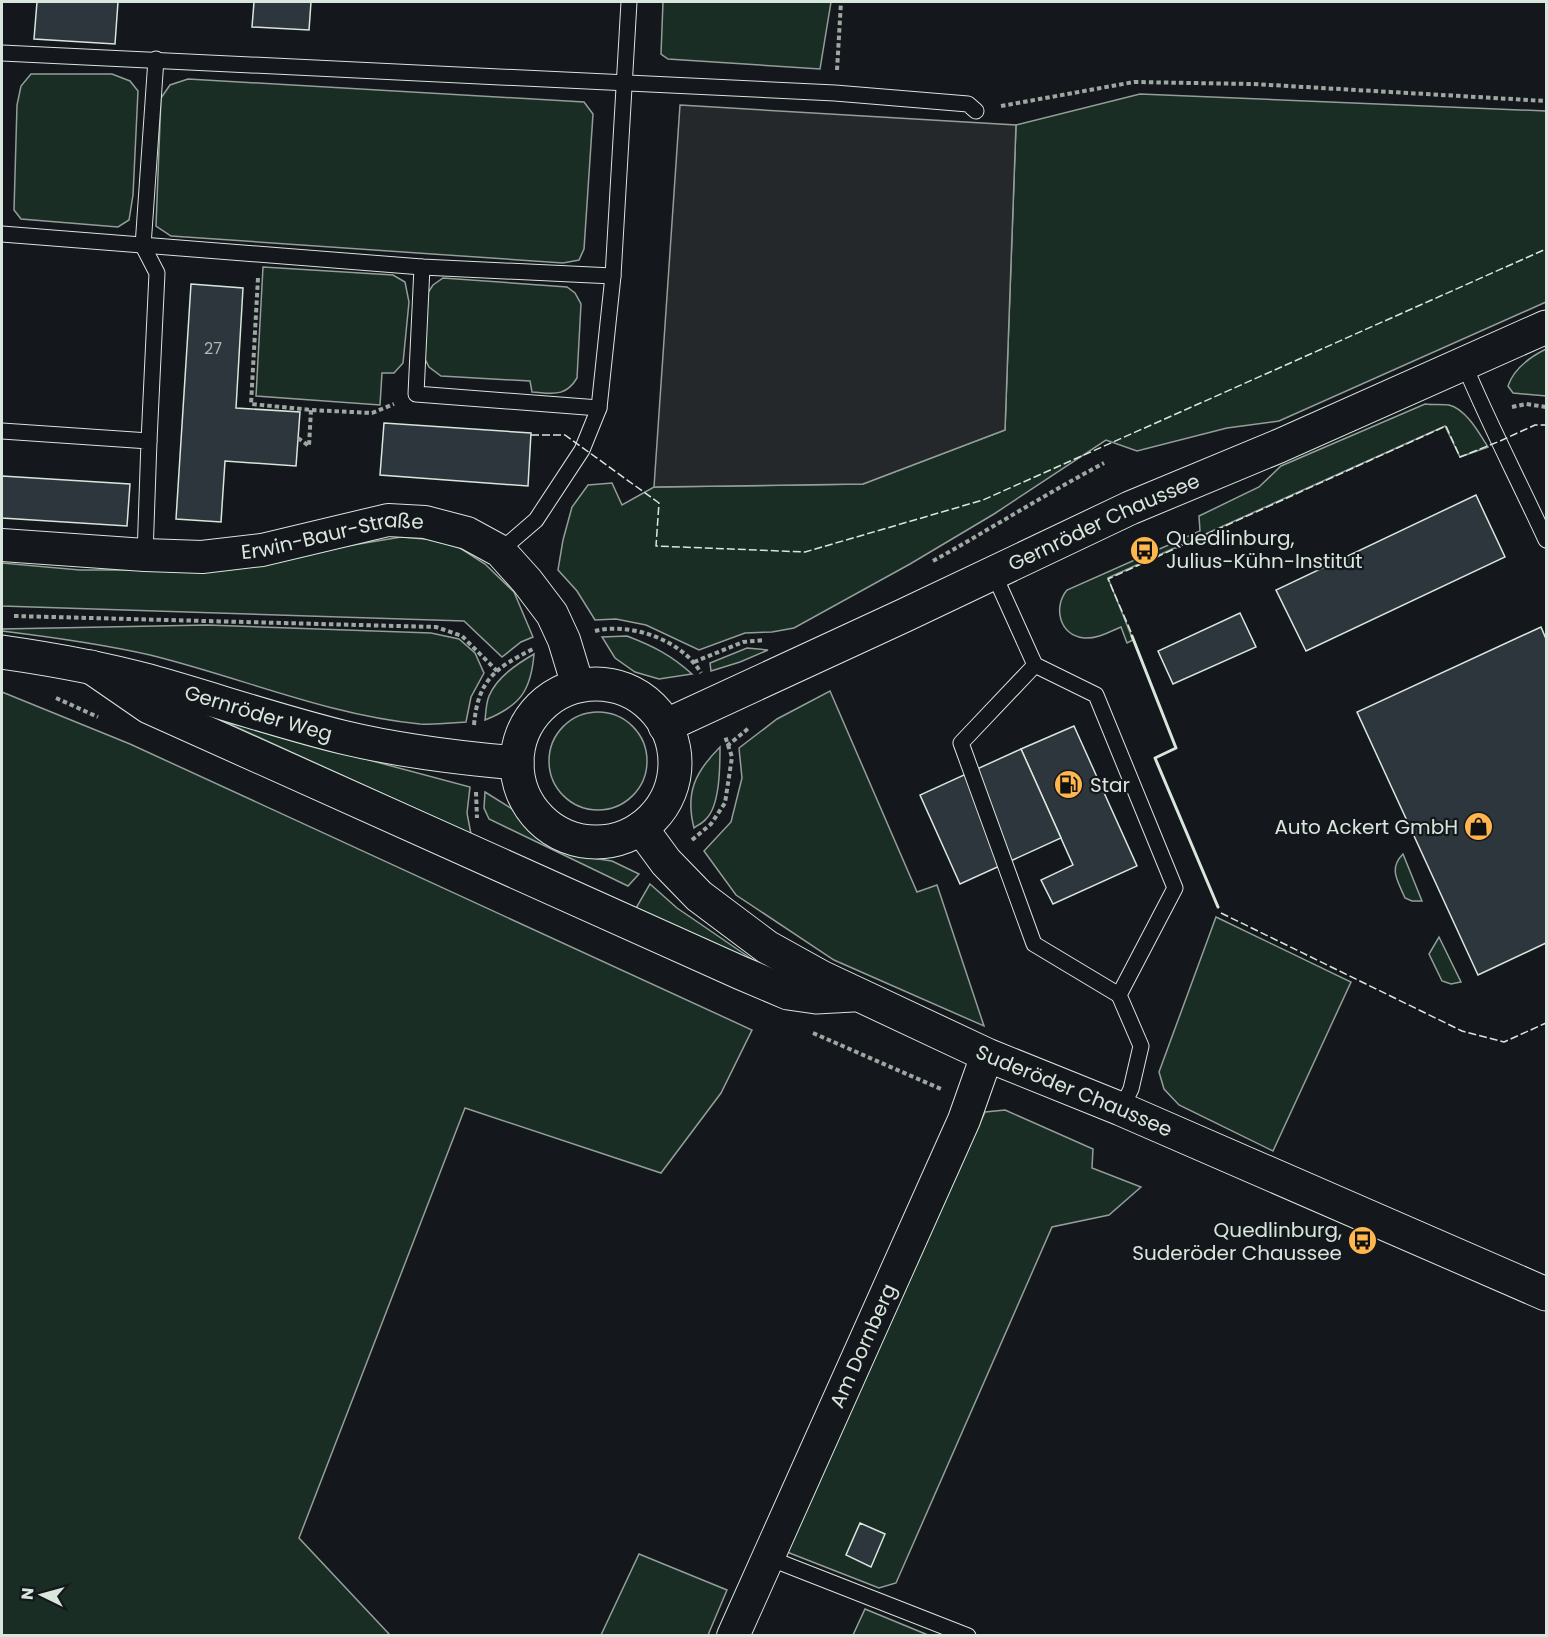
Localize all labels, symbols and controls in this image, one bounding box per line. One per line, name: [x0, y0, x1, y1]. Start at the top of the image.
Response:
house number: 27: [204, 337, 222, 360]
street label: Gernröder Chaussee: [1004, 467, 1204, 578]
street label: Erwin-Baur-Straße: [240, 506, 424, 566]
place label: Quedlinburg, Julius-Kühn-Institut: [1166, 524, 1363, 575]
bus stop icon: Quedlinburg, Julius-Kühn-Institut: [1129, 534, 1161, 566]
street label: Gernröder Weg: [181, 678, 335, 748]
fuel station icon: Star: [1053, 769, 1085, 801]
place label: Star: [1090, 771, 1130, 799]
shop icon: Auto Ackert GmbH: [1463, 811, 1495, 843]
place label: Auto Ackert GmbH: [1274, 813, 1458, 841]
street label: Suderöder Chaussee: [971, 1038, 1177, 1144]
place label: Quedlinburg, Suderöder Chaussee: [1132, 1216, 1342, 1267]
bus stop icon: Quedlinburg, Suderöder Chaussee: [1347, 1225, 1379, 1257]
street label: Am Dornberg: [823, 1279, 903, 1412]
north arrow: [12, 1565, 72, 1625]
text: N: [16, 1587, 40, 1601]

